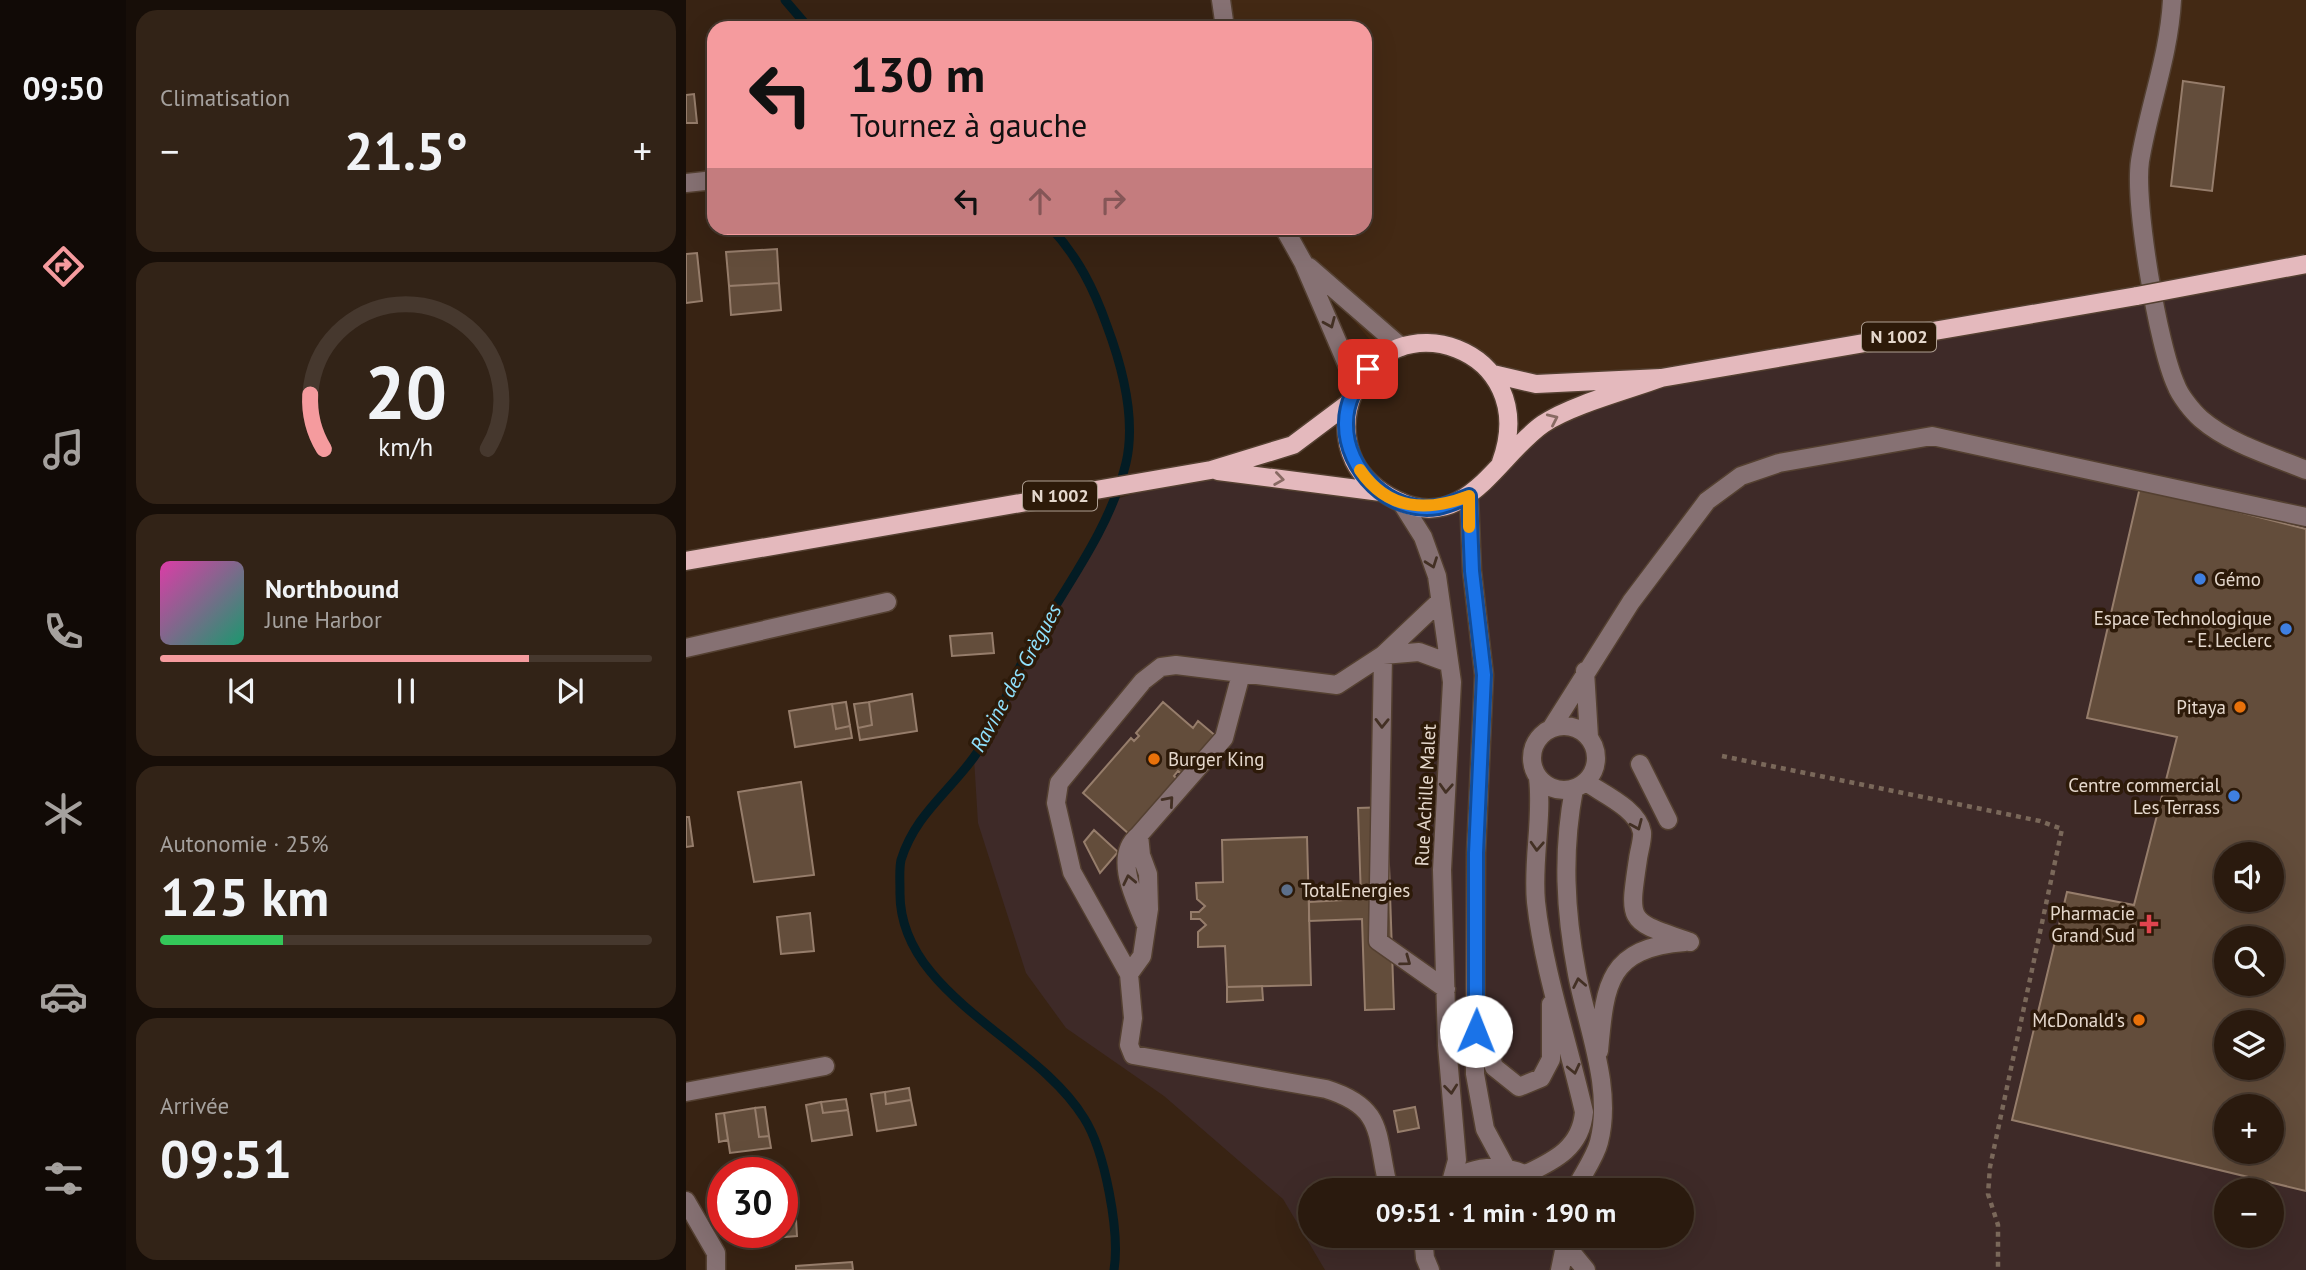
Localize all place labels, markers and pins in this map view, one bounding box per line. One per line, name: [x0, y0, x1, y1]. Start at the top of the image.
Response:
pin: [1338, 339, 1398, 399]
place label: Gémo: [2214, 567, 2261, 591]
marker: Gémo: [2192, 571, 2208, 587]
place label: Espace Technologique - E. Leclerc: [2094, 606, 2272, 652]
marker: Espace Technologique - E. Leclerc: [2278, 621, 2294, 637]
place label: Pitaya: [2176, 695, 2226, 719]
marker: Pitaya: [2232, 699, 2248, 715]
place label: Burger King: [1168, 747, 1264, 771]
marker: Burger King: [1146, 751, 1162, 767]
place label: Centre commercial Les Terrass: [2068, 773, 2220, 819]
marker: Centre commercial Les Terrass: [2226, 788, 2242, 804]
place label: TotalEnergies: [1301, 878, 1410, 902]
marker: TotalEnergies: [1279, 882, 1295, 898]
place label: Pharmacie Grand Sud: [2050, 901, 2135, 947]
marker: Pharmacie Grand Sud: [2141, 916, 2157, 932]
place label: McDonald's: [2032, 1008, 2125, 1032]
marker: McDonald's: [2131, 1012, 2147, 1028]

